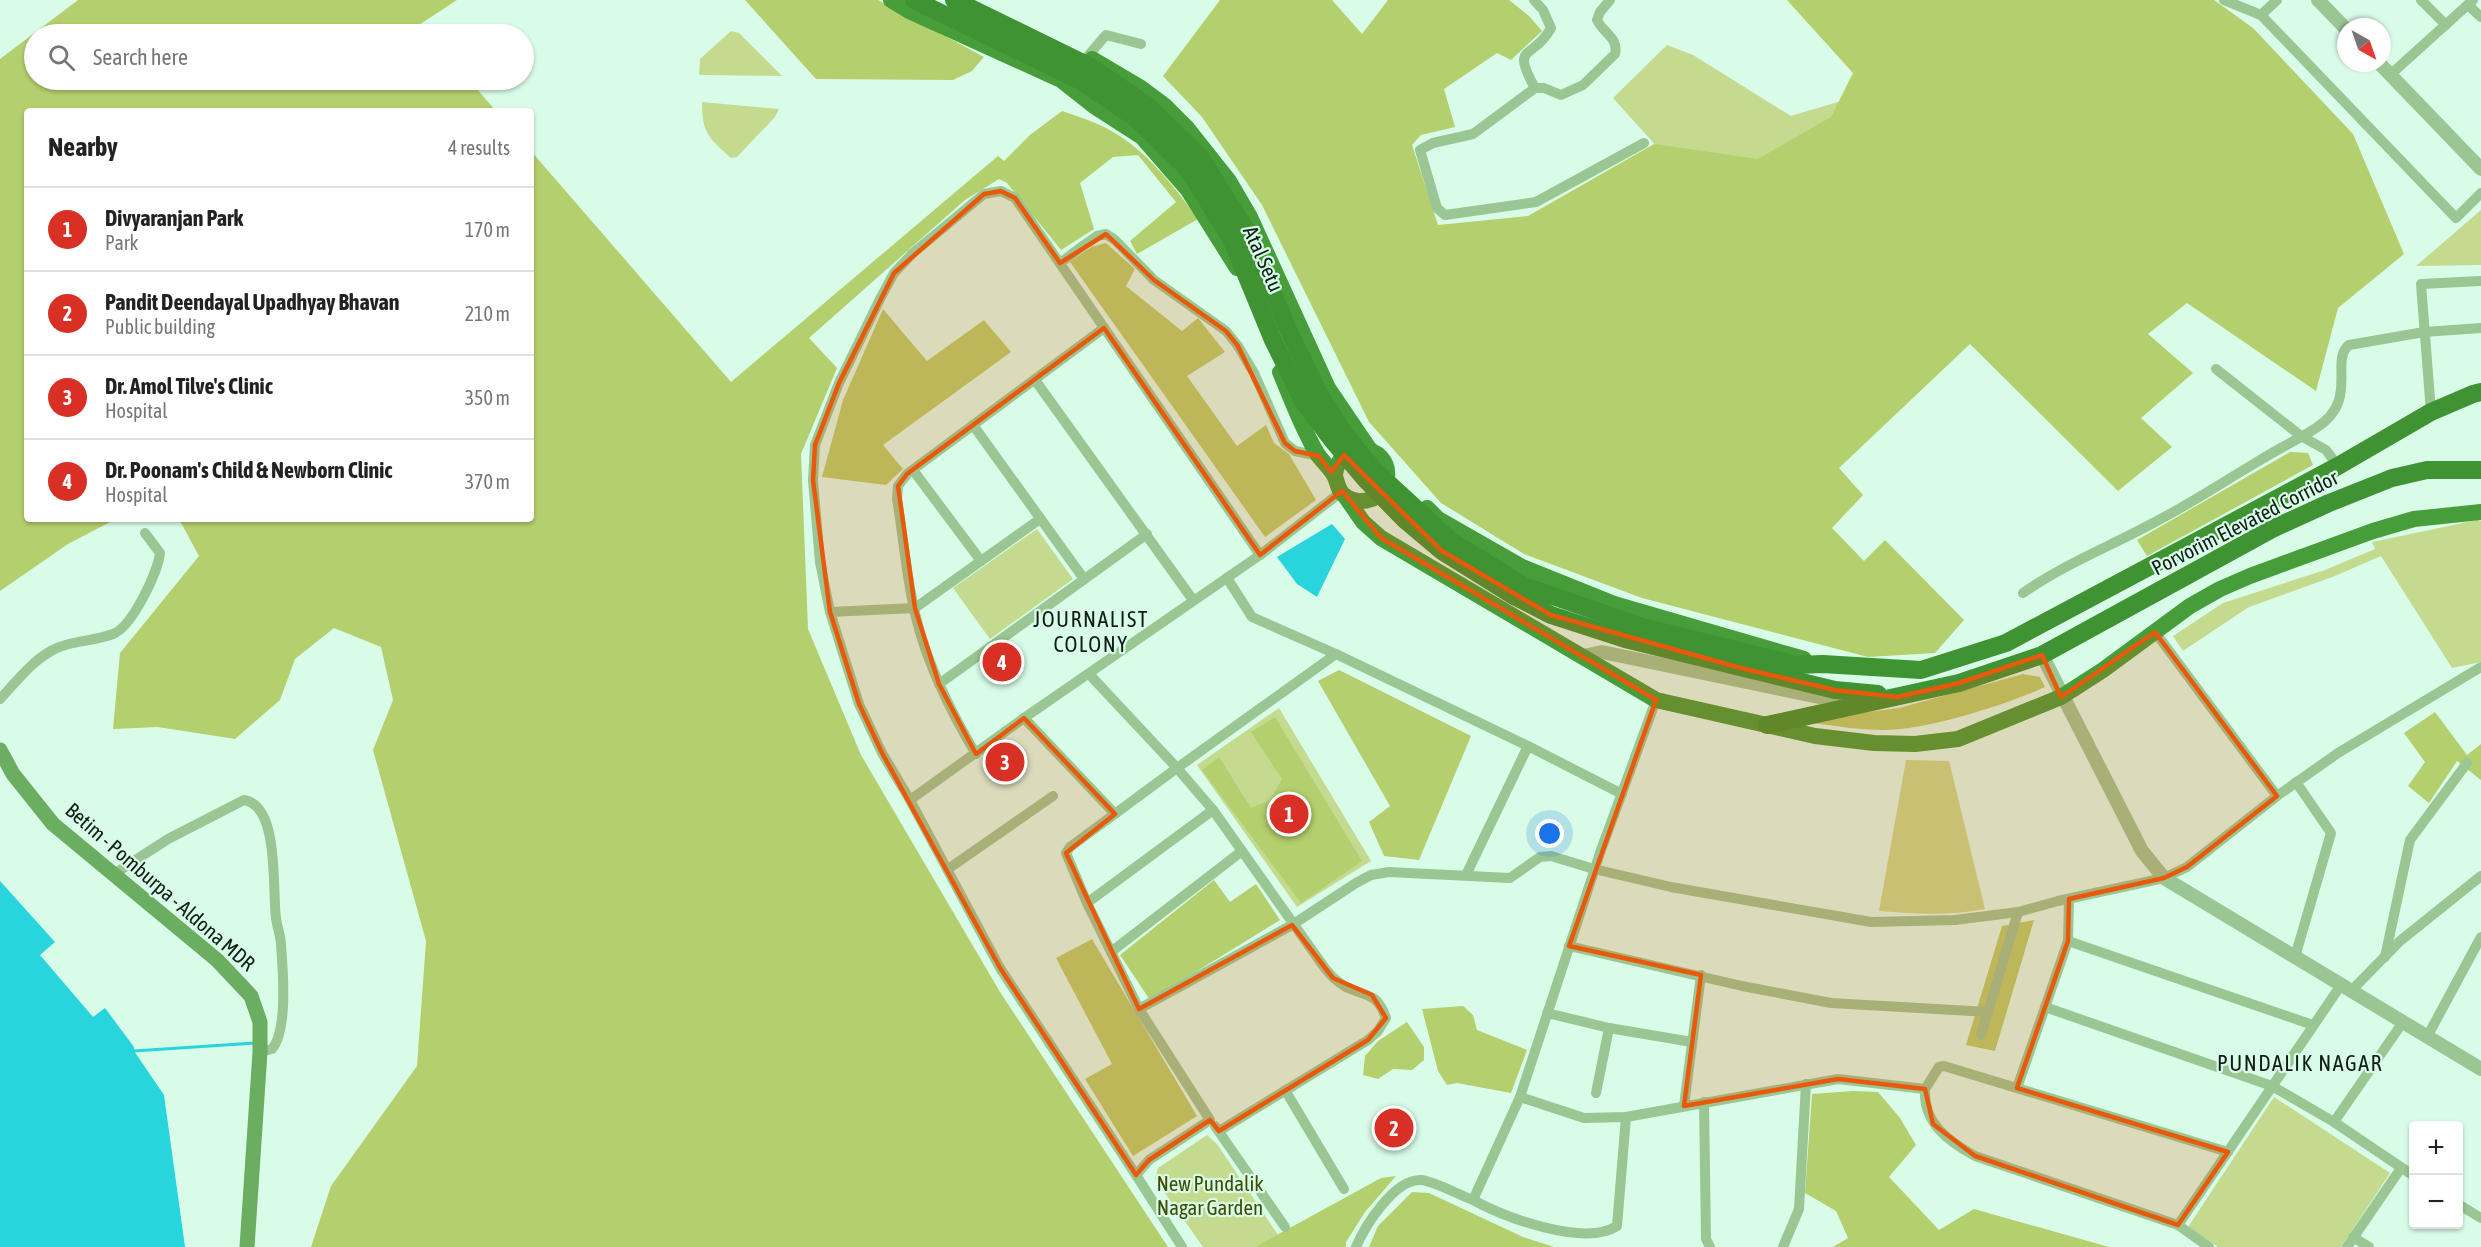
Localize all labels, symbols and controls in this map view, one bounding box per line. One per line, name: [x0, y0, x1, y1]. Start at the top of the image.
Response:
north arrow: [2337, 18, 2391, 72]
search box: [24, 24, 534, 90]
icon: search: [45, 41, 78, 74]
text: Search here: [93, 44, 188, 70]
text: Nearby: [48, 132, 118, 162]
text: 4 results: [448, 136, 510, 159]
text: Divyaranjan Park: [105, 205, 243, 231]
text: 1: [63, 218, 72, 241]
text: 170 m: [465, 218, 510, 241]
street label: Atal Setu: [1239, 222, 1289, 295]
text: Park: [105, 231, 138, 254]
text: Pandit Deendayal Upadhyay Bhavan: [105, 289, 399, 315]
text: 2: [63, 302, 72, 325]
text: 210 m: [465, 302, 510, 325]
text: Public building: [105, 315, 215, 338]
text: Dr. Amol Tilve's Clinic: [105, 373, 273, 399]
text: 3: [63, 386, 72, 409]
text: 350 m: [465, 386, 510, 409]
text: Hospital: [105, 399, 168, 422]
text: Dr. Poonam's Child & Newborn Clinic: [105, 457, 392, 483]
street label: Porvorim Elevated Corridor: [2147, 464, 2342, 580]
text: 4: [63, 470, 72, 493]
text: 370 m: [465, 470, 510, 493]
text: Hospital: [105, 483, 168, 506]
district label: JOURNALIST COLONY: [1033, 606, 1149, 657]
pin: 4: [982, 640, 1022, 684]
pin: 3: [986, 740, 1024, 784]
pin: 1: [1270, 792, 1308, 836]
street label: Betim - Pomburpa - Aldona MDR: [61, 797, 261, 975]
your location: [1535, 819, 1564, 848]
district label: PUNDALIK NAGAR: [2217, 1050, 2383, 1076]
pin: 2: [1374, 1106, 1414, 1150]
map controls: [2409, 1121, 2463, 1229]
button: +: [2409, 1121, 2463, 1175]
park label: New Pundalik Nagar Garden: [1156, 1171, 1264, 1219]
button: −: [2409, 1175, 2463, 1229]

